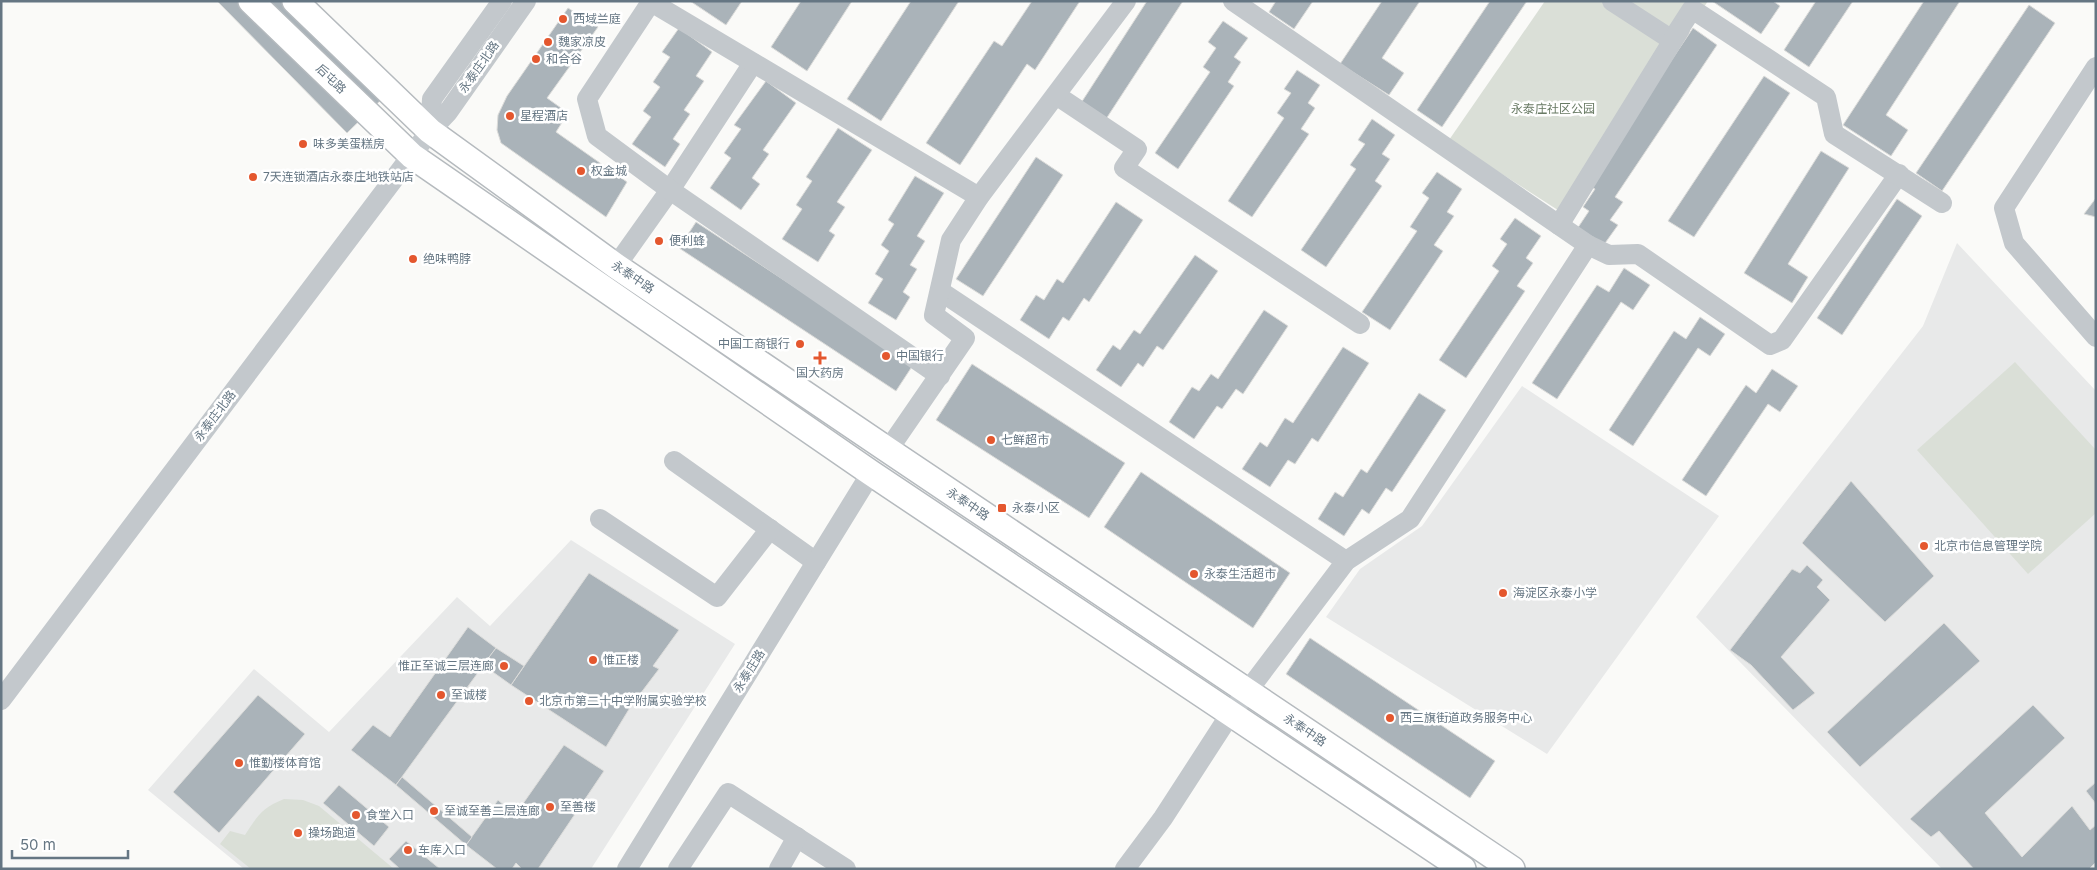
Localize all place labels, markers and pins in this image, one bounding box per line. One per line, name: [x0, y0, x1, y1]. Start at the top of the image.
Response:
place label: 西域兰庭: [573, 11, 621, 26]
marker: 西域兰庭: [557, 13, 569, 25]
place label: 魏家凉皮: [558, 34, 606, 49]
marker: 魏家凉皮: [542, 36, 554, 48]
place label: 和合谷: [546, 51, 582, 66]
marker: 和合谷: [530, 53, 542, 65]
place label: 星程酒店: [520, 108, 568, 123]
marker: 星程酒店: [504, 110, 516, 122]
place label: 味多美蛋糕房: [313, 136, 385, 151]
marker: 味多美蛋糕房: [297, 138, 309, 150]
place label: 权金城: [591, 163, 627, 178]
marker: 权金城: [575, 165, 587, 177]
place label: 7天连锁酒店永泰庄地铁站店: [263, 169, 414, 184]
marker: 7天连锁酒店永泰庄地铁站店: [247, 171, 259, 183]
place label: 便利蜂: [669, 233, 705, 248]
marker: 便利蜂: [653, 235, 665, 247]
place label: 绝味鸭脖: [423, 251, 471, 266]
marker: 绝味鸭脖: [407, 253, 419, 265]
place label: 中国工商银行: [718, 336, 790, 351]
marker: 中国工商银行: [794, 338, 806, 350]
place label: 中国银行: [896, 348, 944, 363]
marker: 中国银行: [880, 350, 892, 362]
marker: 国大药房: [814, 352, 826, 364]
place label: 国大药房: [796, 365, 844, 380]
place label: 七鲜超市: [1001, 432, 1049, 447]
marker: 七鲜超市: [985, 434, 997, 446]
place label: 永泰小区: [1012, 500, 1060, 515]
marker: 永泰小区: [996, 502, 1008, 514]
place label: 北京市信息管理学院: [1934, 538, 2042, 553]
marker: 北京市信息管理学院: [1918, 540, 1930, 552]
place label: 永泰生活超市: [1204, 566, 1276, 581]
marker: 永泰生活超市: [1188, 568, 1200, 580]
place label: 海淀区永泰小学: [1513, 585, 1597, 600]
marker: 海淀区永泰小学: [1497, 587, 1509, 599]
place label: 惟正楼: [603, 652, 639, 667]
marker: 惟正楼: [587, 654, 599, 666]
place label: 惟正至诚三层连廊: [398, 658, 494, 673]
marker: 惟正至诚三层连廊: [498, 660, 510, 672]
place label: 至诚楼: [451, 687, 487, 702]
marker: 至诚楼: [435, 689, 447, 701]
place label: 北京市第二十中学附属实验学校: [539, 693, 707, 708]
marker: 北京市第二十中学附属实验学校: [523, 695, 535, 707]
place label: 西三旗街道政务服务中心: [1400, 710, 1532, 725]
marker: 西三旗街道政务服务中心: [1384, 712, 1396, 724]
place label: 惟勤楼体育馆: [249, 755, 321, 770]
marker: 惟勤楼体育馆: [233, 757, 245, 769]
place label: 至善楼: [560, 799, 596, 814]
marker: 至善楼: [544, 801, 556, 813]
place label: 至诚至善二层连廊: [444, 803, 540, 818]
marker: 至诚至善二层连廊: [428, 805, 440, 817]
place label: 食堂入口: [366, 807, 414, 822]
marker: 食堂入口: [350, 809, 362, 821]
place label: 操场跑道: [308, 825, 356, 840]
marker: 操场跑道: [292, 827, 304, 839]
place label: 车库入口: [418, 842, 466, 857]
marker: 车库入口: [402, 844, 414, 856]

